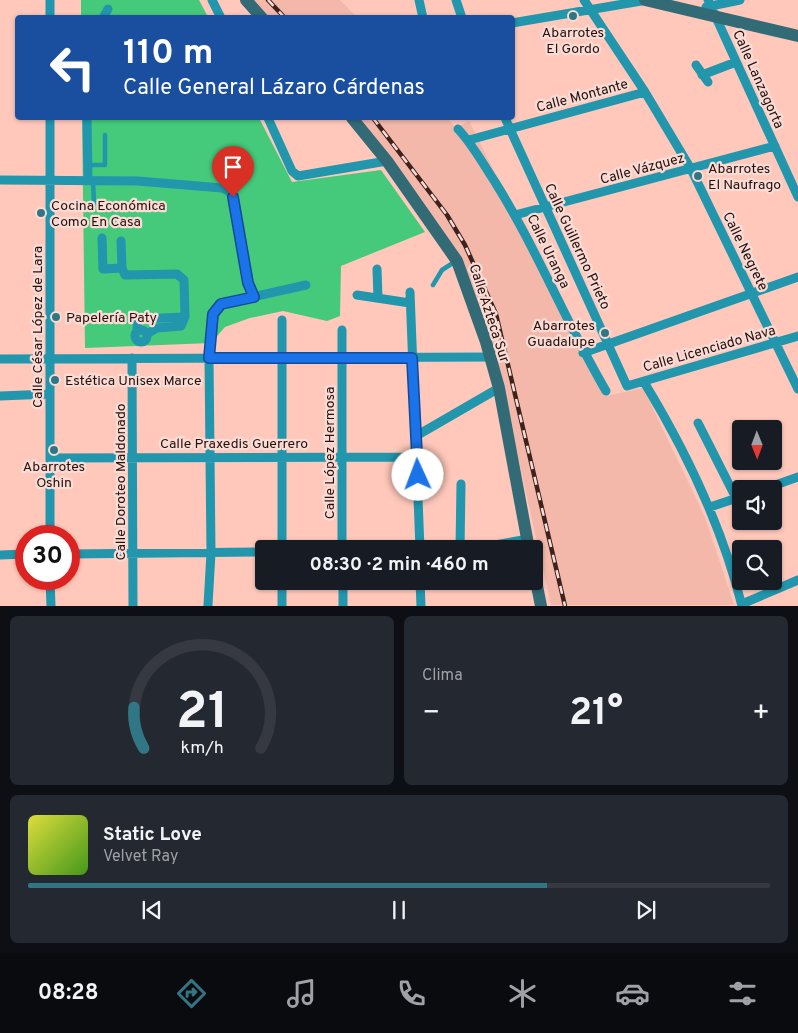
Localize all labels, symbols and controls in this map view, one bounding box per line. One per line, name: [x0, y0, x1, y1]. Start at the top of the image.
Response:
marker: Abarrotes El Gordo: [567, 10, 579, 22]
place label: Abarrotes El Gordo: [542, 25, 604, 58]
street label: Calle Lanzagorta: [728, 28, 787, 132]
text: 110 m: [123, 32, 213, 76]
icon: left: [40, 35, 105, 100]
text: Calle General Lázaro Cárdenas: [123, 75, 425, 102]
street label: Calle Montante: [535, 76, 630, 117]
pin: [212, 146, 254, 197]
street label: Calle Vázquez: [598, 150, 686, 189]
icon: arrive: [219, 153, 247, 181]
place label: Abarrotes El Naufrago: [708, 161, 781, 194]
marker: Abarrotes El Naufrago: [692, 170, 704, 182]
street label: Calle Guillermo Prieto: [540, 181, 613, 313]
place label: Cocina Económica Como En Casa: [51, 198, 166, 231]
marker: Cocina Económica Como En Casa: [35, 207, 47, 219]
street label: Calle Negrete: [718, 210, 771, 294]
street label: Calle Uranga: [522, 212, 573, 292]
street label: Calle César López de Lara: [30, 246, 47, 408]
street label: Calle Azteca Sur: [465, 262, 513, 366]
place label: Papelería Paty: [66, 310, 157, 327]
marker: Papelería Paty: [50, 311, 62, 323]
place label: Abarrotes Guadalupe: [527, 318, 595, 351]
street label: Calle Licenciado Nava: [641, 322, 778, 376]
marker: Abarrotes Guadalupe: [599, 327, 611, 339]
place label: Estética Unisex Marce: [65, 373, 202, 390]
marker: Estética Unisex Marce: [49, 374, 61, 386]
street label: Calle López Hermosa: [322, 387, 339, 519]
street label: Calle Doroteo Maldonado: [113, 403, 130, 561]
north arrow: [732, 420, 782, 470]
map controls: [732, 420, 782, 590]
street label: Calle Praxedis Guerrero: [160, 436, 308, 453]
marker: Abarrotes Oshin: [48, 444, 60, 456]
position arrow: [391, 448, 443, 500]
place label: Abarrotes Oshin: [23, 459, 85, 492]
button: sound: [732, 480, 782, 530]
speed limit sign: 30: [15, 525, 80, 590]
button: search: [732, 540, 782, 590]
text: 08:30 · 2 min · 460 m: [309, 553, 489, 577]
text: Clima: [422, 666, 463, 686]
text: 21: [176, 681, 228, 747]
text: 21°: [569, 690, 623, 739]
text: −: [422, 696, 440, 732]
text: +: [752, 696, 770, 732]
text: km/h: [180, 737, 224, 760]
text: Static Love: [103, 823, 202, 847]
text: Velvet Ray: [103, 847, 178, 867]
icon: previous: [138, 896, 166, 924]
icon: pause: [385, 896, 413, 924]
icon: next: [632, 896, 660, 924]
icon: directions: [174, 976, 209, 1011]
icon: music: [284, 976, 319, 1011]
icon: phone: [394, 976, 429, 1011]
icon: climate: [505, 976, 540, 1011]
icon: car: [615, 976, 650, 1011]
icon: filters: [725, 976, 760, 1011]
text: 08:28: [38, 980, 99, 1007]

